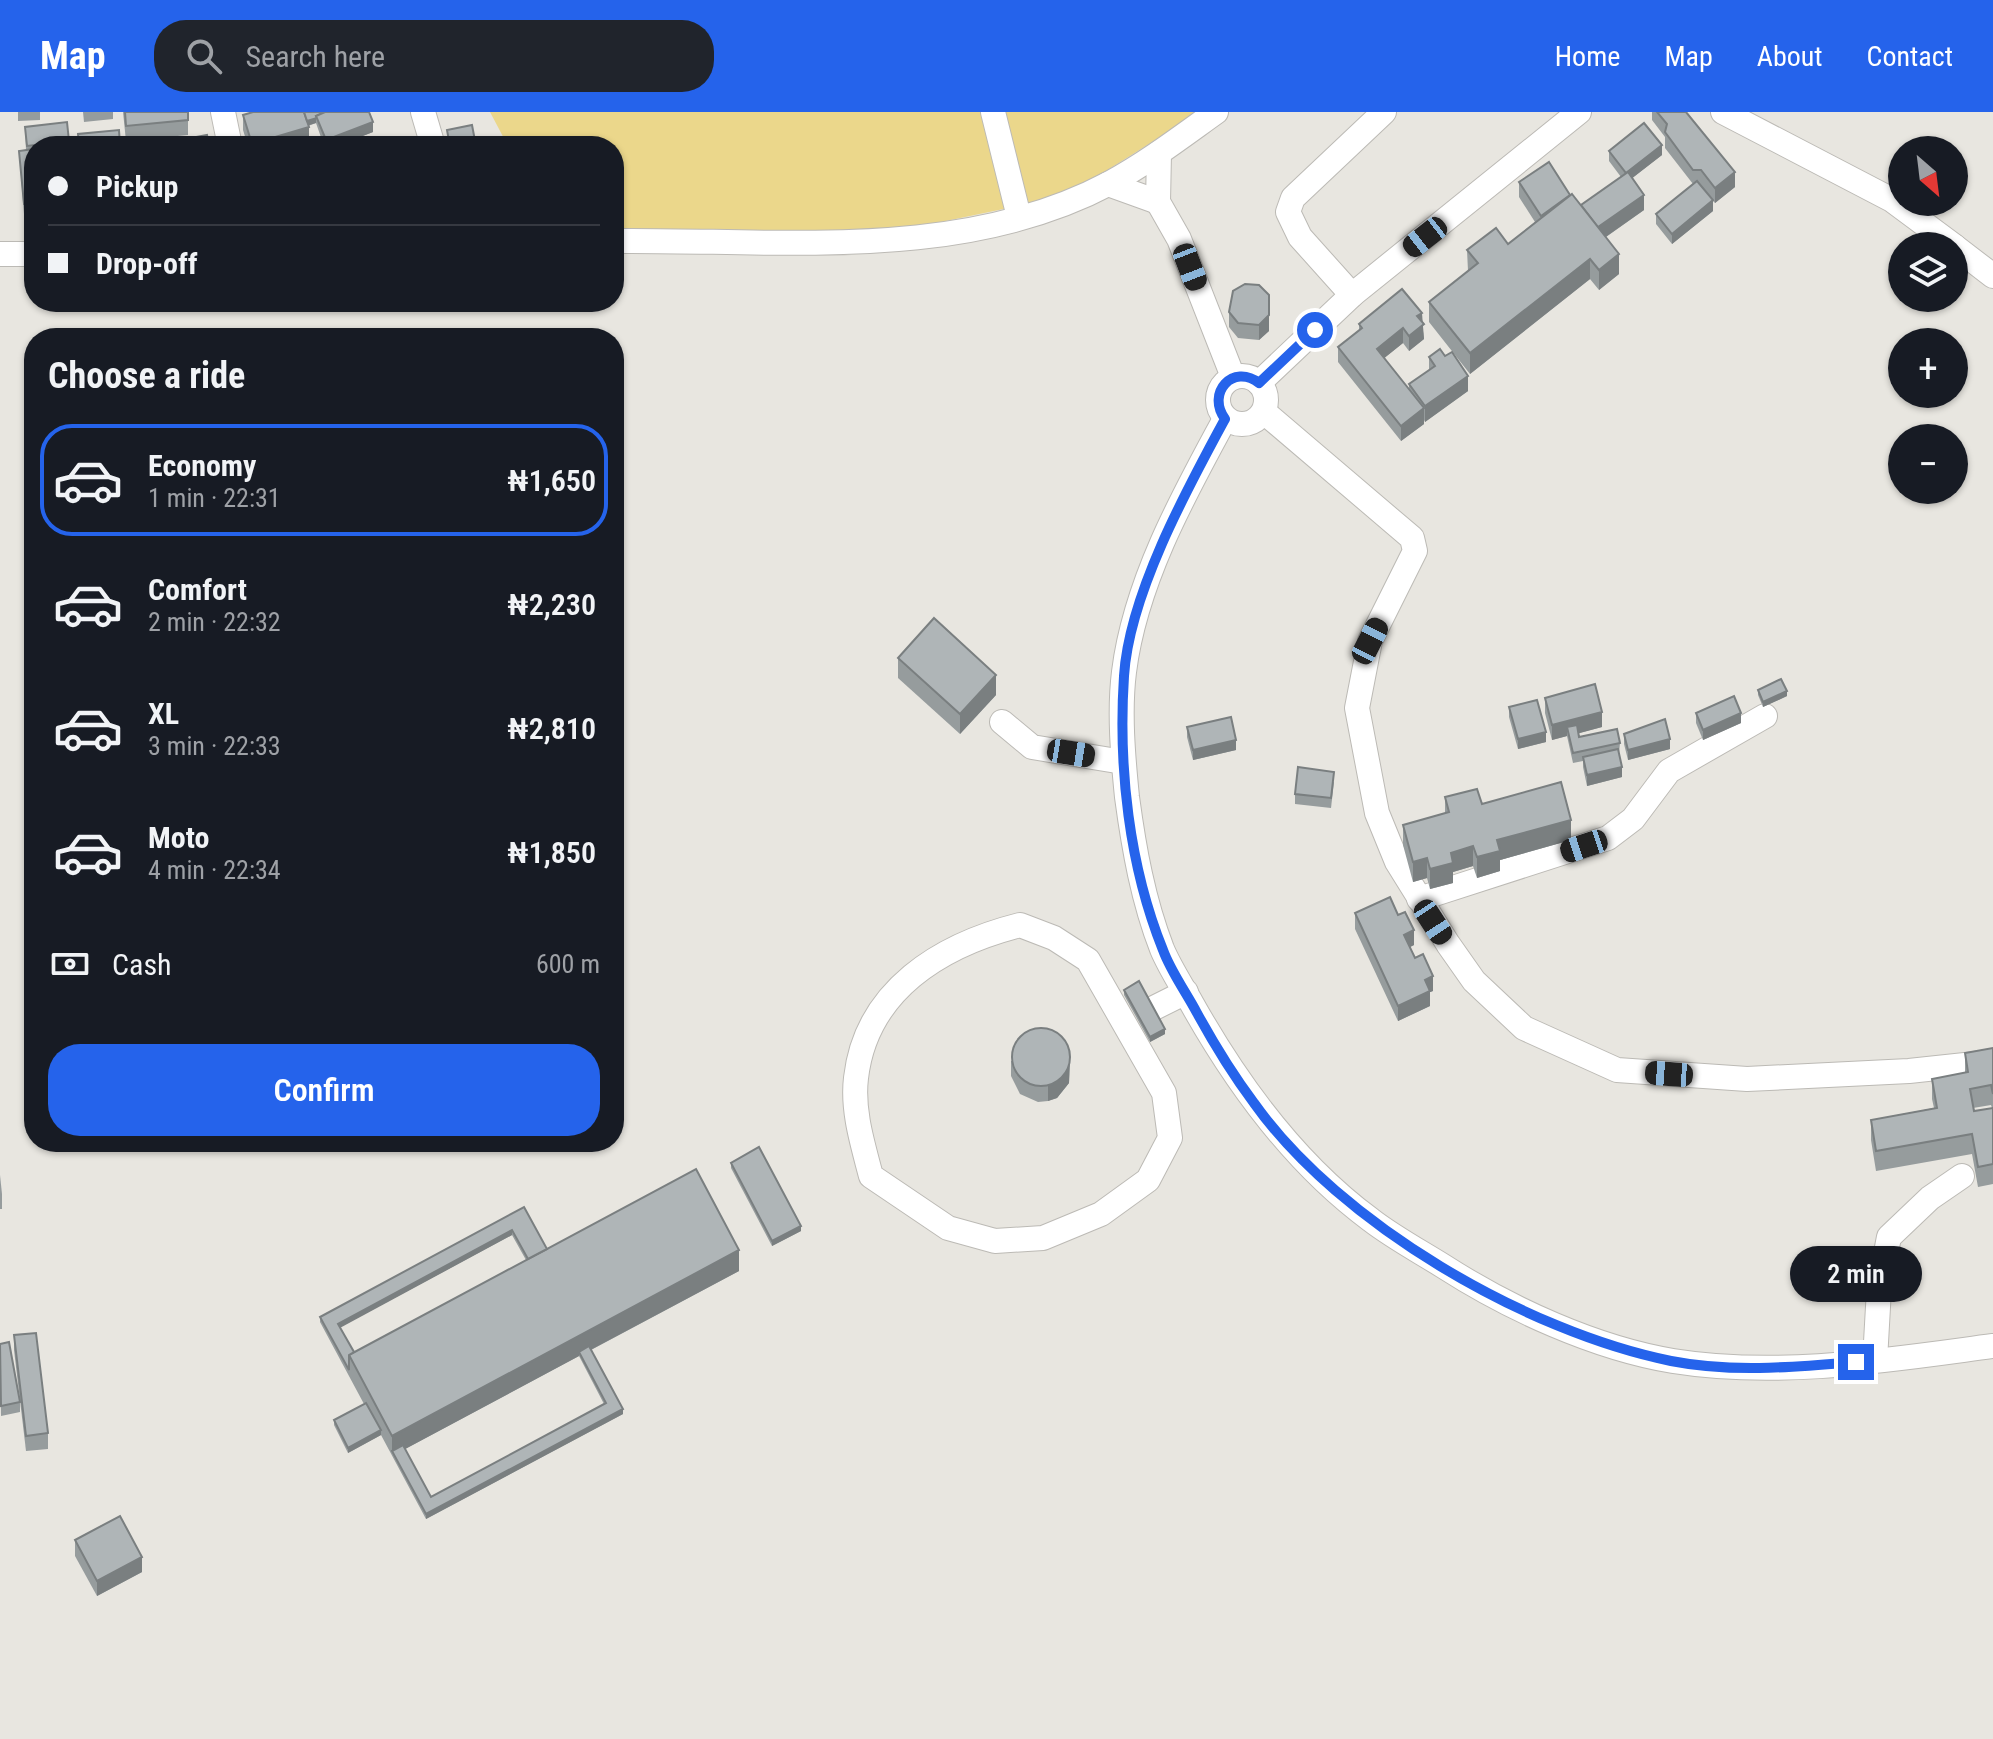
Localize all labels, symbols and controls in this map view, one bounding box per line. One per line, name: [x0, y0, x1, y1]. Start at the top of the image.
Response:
search box: [154, 20, 714, 92]
text: Map: [40, 34, 106, 78]
icon: search: [182, 34, 226, 78]
text: Search here: [246, 39, 385, 74]
text: Home: [1555, 40, 1620, 73]
text: Map: [1664, 40, 1713, 73]
text: About: [1757, 40, 1823, 73]
text: Contact: [1867, 40, 1953, 73]
north arrow: [1888, 136, 1968, 216]
map controls: [1888, 136, 1968, 504]
text: Pickup: [96, 169, 178, 204]
car: [1399, 213, 1451, 261]
button: layers: [1888, 232, 1968, 312]
car: [1170, 240, 1210, 294]
text: Drop-off: [96, 246, 198, 281]
route start: [1297, 312, 1333, 348]
button: +: [1888, 328, 1968, 408]
text: Choose a ride: [48, 355, 245, 397]
button: −: [1888, 424, 1968, 504]
icon: car: [52, 444, 124, 516]
text: Economy: [148, 448, 256, 483]
text: ₦1,650: [507, 463, 596, 498]
text: 1 min · 22:31: [148, 483, 281, 513]
icon: car: [52, 568, 124, 640]
text: Comfort: [148, 572, 247, 607]
text: ₦2,230: [507, 587, 596, 622]
text: 2 min · 22:32: [148, 607, 281, 637]
car: [1348, 614, 1392, 668]
icon: car: [52, 692, 124, 764]
text: XL: [148, 696, 179, 731]
text: ₦2,810: [507, 711, 596, 746]
text: 3 min · 22:33: [148, 731, 281, 761]
car: [1045, 737, 1097, 769]
icon: car: [52, 816, 124, 888]
text: Moto: [148, 820, 209, 855]
car: [1557, 827, 1611, 865]
text: ₦1,850: [507, 835, 596, 870]
text: 4 min · 22:34: [148, 855, 281, 885]
car: [1410, 895, 1456, 949]
icon: cash: [48, 942, 92, 986]
text: Cash: [112, 947, 172, 982]
text: 600 m: [536, 949, 600, 979]
button: Confirm: [48, 1044, 600, 1136]
car: [1644, 1060, 1694, 1088]
callout: 2 min: [1790, 1246, 1922, 1302]
text: 2 min: [1827, 1259, 1885, 1289]
route end: [1838, 1344, 1874, 1380]

